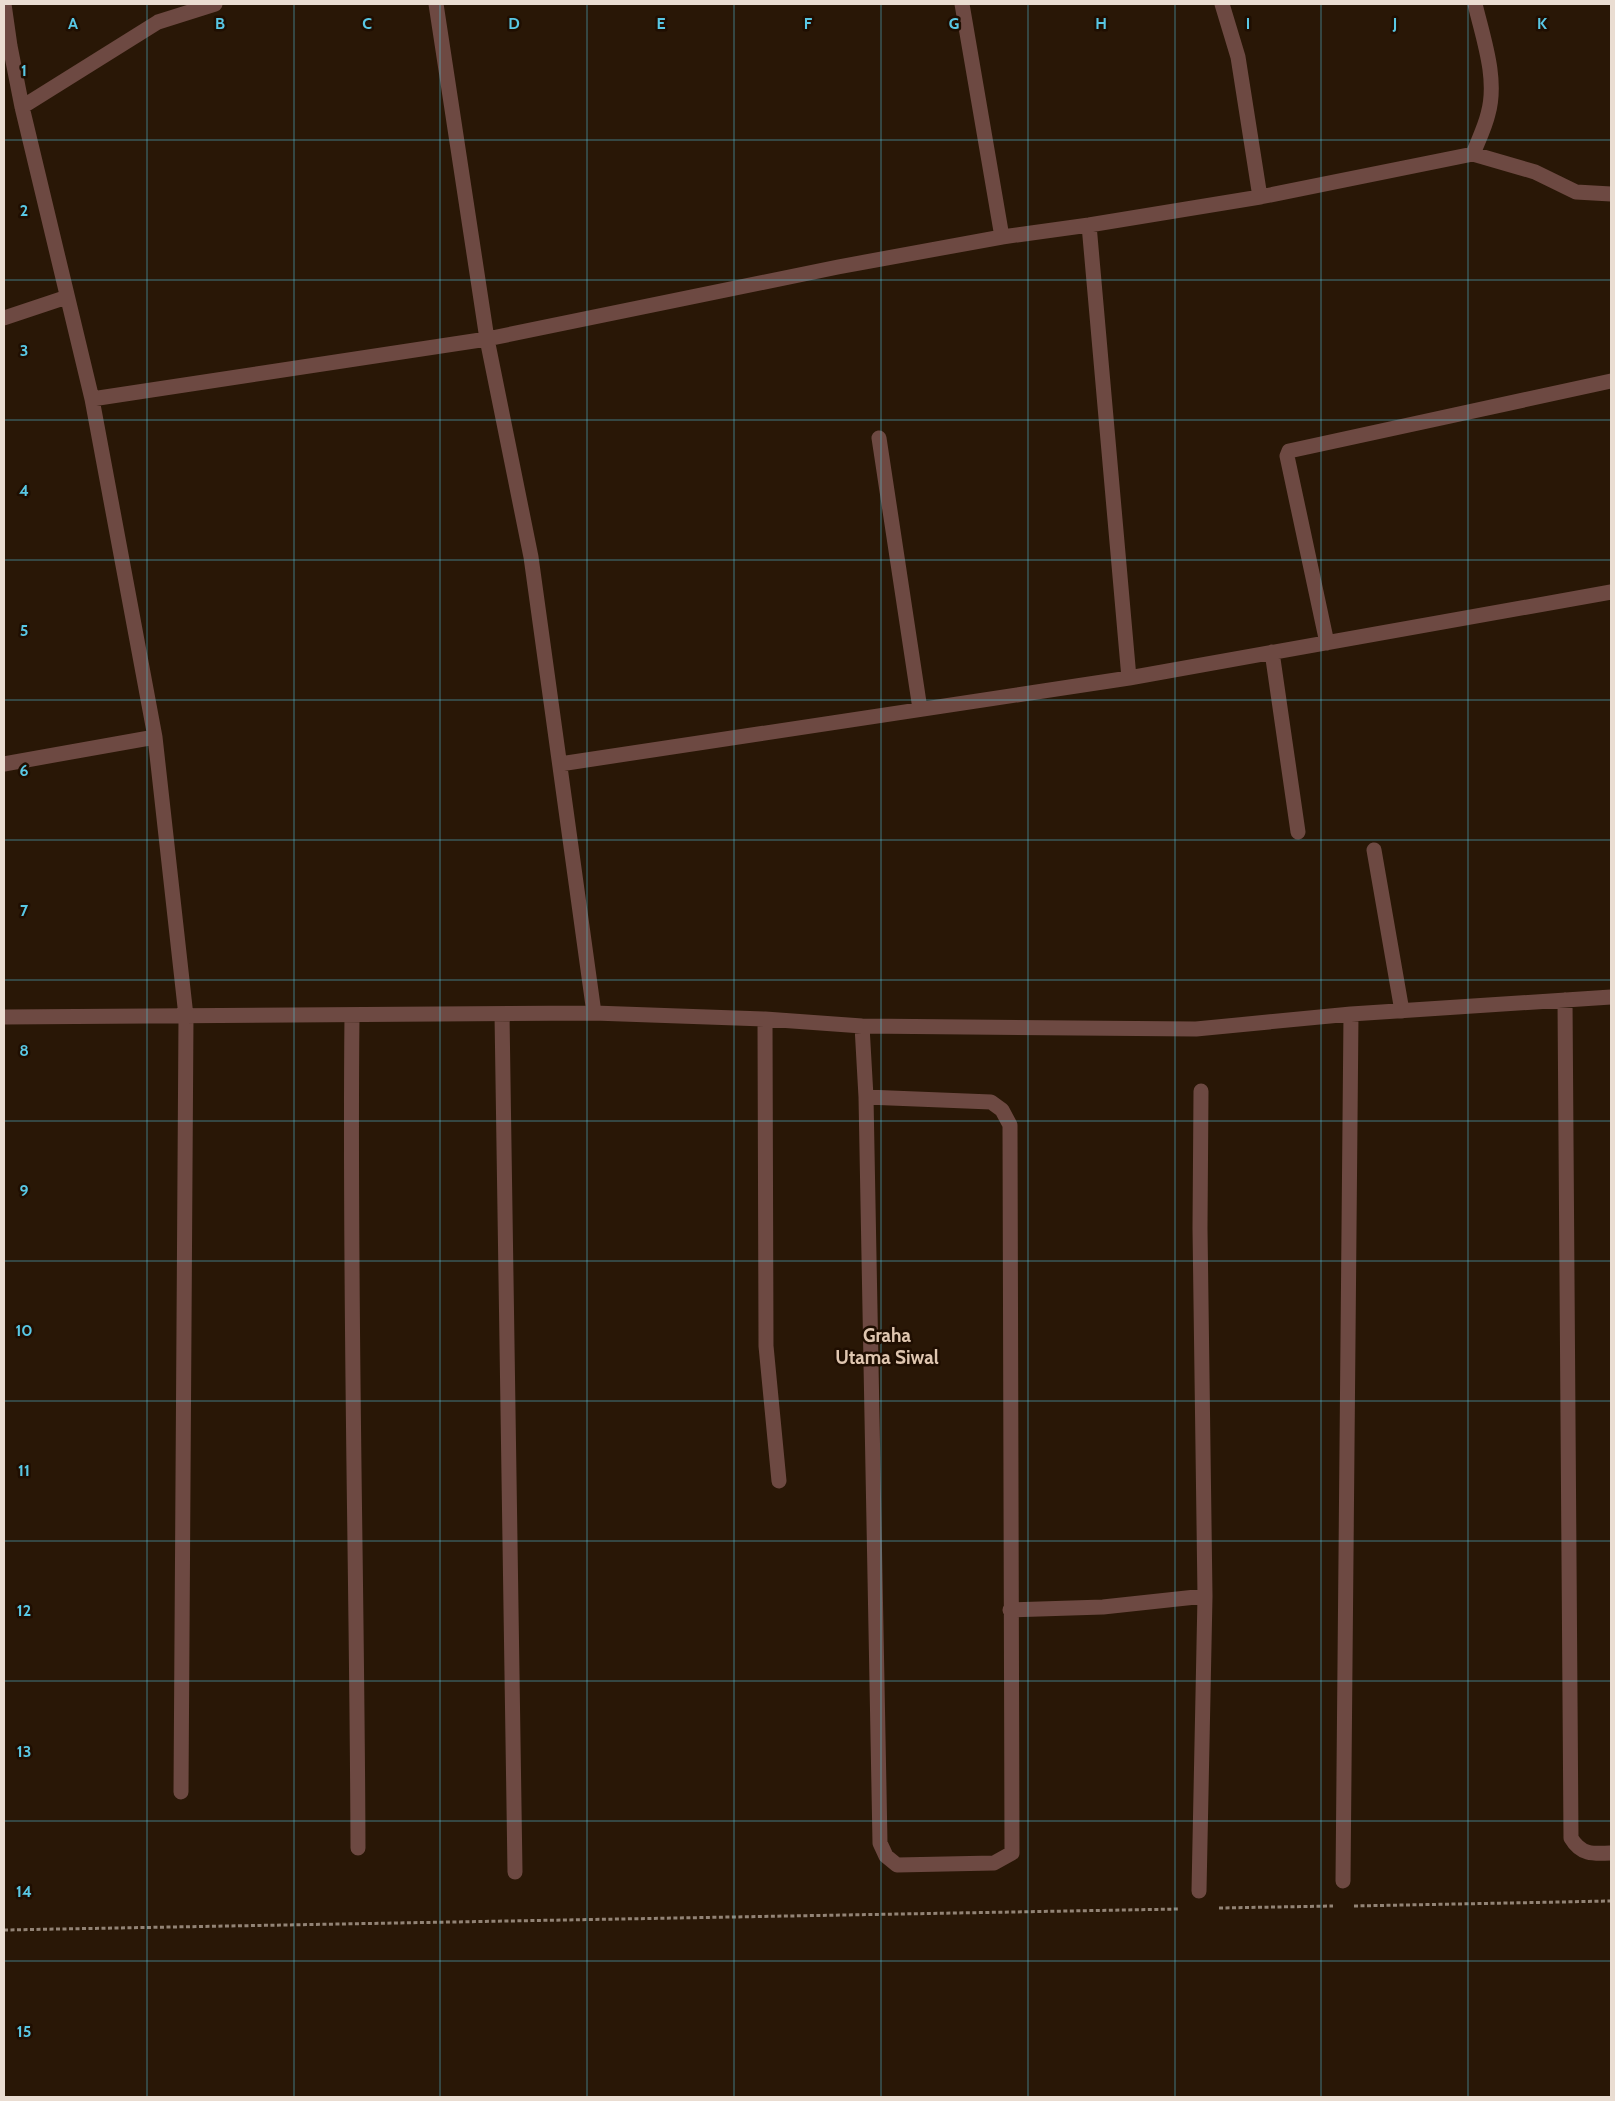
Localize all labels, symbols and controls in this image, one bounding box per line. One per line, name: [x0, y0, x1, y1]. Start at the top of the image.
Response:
text: A: [68, 14, 78, 33]
text: B: [215, 14, 225, 33]
text: C: [362, 14, 372, 33]
text: D: [508, 14, 520, 33]
text: E: [656, 14, 666, 33]
text: F: [804, 14, 813, 33]
text: G: [949, 14, 959, 33]
text: H: [1095, 14, 1107, 33]
text: I: [1246, 14, 1250, 33]
text: J: [1392, 14, 1397, 33]
text: K: [1537, 14, 1547, 33]
text: 1: [21, 61, 27, 80]
text: 2: [20, 201, 28, 220]
text: 3: [20, 341, 28, 360]
text: 4: [19, 481, 29, 500]
text: 5: [20, 621, 28, 640]
text: 6: [20, 761, 29, 780]
text: 7: [20, 901, 29, 920]
text: 8: [19, 1041, 29, 1060]
text: 9: [20, 1181, 29, 1200]
text: 10: [15, 1321, 33, 1340]
district label: Graha Utama Siwal: [835, 1324, 939, 1369]
text: 11: [18, 1461, 30, 1480]
text: 12: [17, 1601, 31, 1620]
text: 13: [17, 1742, 31, 1761]
text: 14: [16, 1882, 32, 1901]
text: 15: [17, 2022, 31, 2041]

